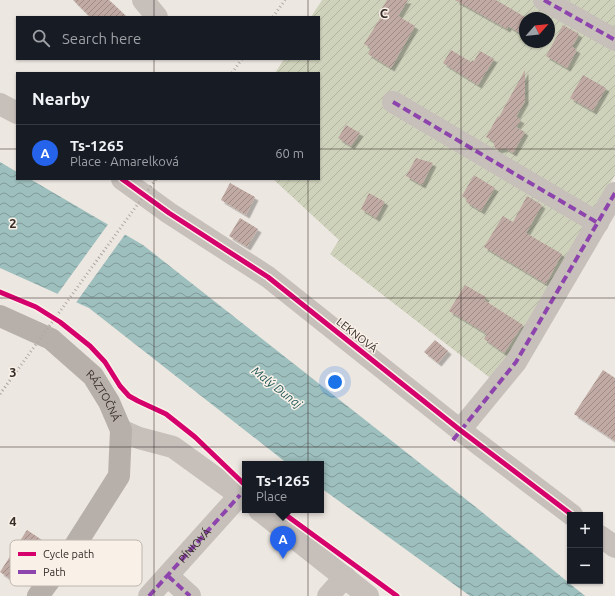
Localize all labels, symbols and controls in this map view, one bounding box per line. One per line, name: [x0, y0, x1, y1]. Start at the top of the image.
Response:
text: C: [380, 6, 389, 20]
north arrow: [519, 12, 555, 48]
search box: [16, 16, 320, 60]
icon: search: [30, 27, 52, 49]
text: Search here: [62, 30, 141, 47]
text: Nearby: [32, 89, 90, 108]
text: Ts-1265: [70, 137, 124, 154]
text: A: [40, 146, 50, 160]
text: 60 m: [275, 146, 304, 160]
text: Place · Amarelková: [70, 154, 179, 168]
text: 2: [9, 216, 17, 230]
street label: LEKNOVÁ: [334, 315, 381, 355]
water label: Malý Dunaj: [250, 364, 305, 411]
text: 3: [9, 365, 17, 379]
street label: RÁZTOČNÁ: [84, 367, 124, 424]
your location: [325, 372, 345, 392]
popup: [242, 461, 324, 513]
text: Ts-1265: [256, 472, 310, 489]
text: Place: [256, 489, 287, 503]
map controls: [567, 512, 603, 584]
button: +: [567, 512, 603, 548]
text: 4: [9, 514, 17, 528]
street label: PÍNIOVÁ: [176, 525, 214, 565]
pin: A: [270, 526, 296, 559]
legend: [10, 540, 142, 586]
text: Cycle path: [43, 548, 94, 560]
button: −: [567, 548, 603, 584]
text: Path: [43, 566, 66, 578]

